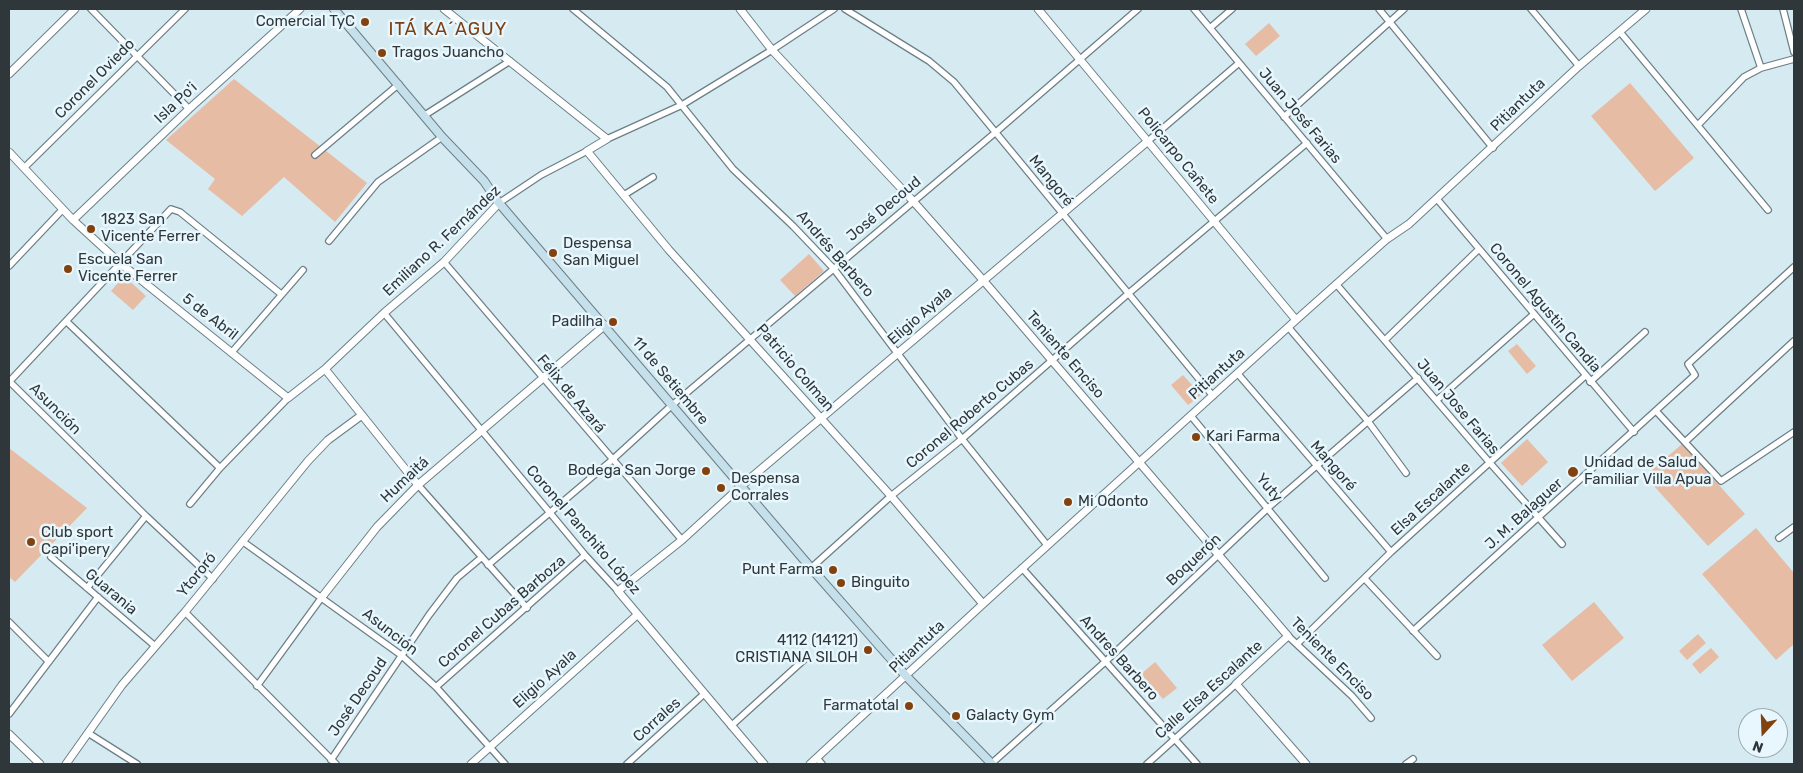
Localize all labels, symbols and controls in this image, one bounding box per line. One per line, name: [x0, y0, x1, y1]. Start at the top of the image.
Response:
place label: Comercial TyC: [256, 13, 355, 31]
marker: Comercial TyC: [359, 16, 371, 28]
district label: ITÁ KA´AGUY: [387, 19, 509, 41]
street label: Coronel Oviedo: [51, 35, 139, 123]
place label: Tragos Juancho: [392, 44, 504, 62]
marker: Tragos Juancho: [376, 47, 388, 59]
street label: Juan José Farias: [1255, 65, 1345, 167]
street label: Pitiantuta: [1487, 75, 1549, 135]
street label: Isla Po'i: [151, 79, 201, 127]
street label: Policarpo Cañete: [1134, 104, 1222, 208]
street label: Mangoré: [1025, 152, 1077, 210]
street label: José Decoud: [843, 173, 925, 245]
street label: Emiliano R. Fernández: [379, 182, 505, 300]
street label: Andrés Barbero: [793, 207, 877, 301]
place label: 1823 San Vicente Ferrer: [101, 211, 200, 246]
marker: 1823 San Vicente Ferrer: [85, 223, 97, 235]
place label: Despensa San Miguel: [563, 235, 639, 270]
street label: Coronel Agustin Candia: [1486, 240, 1604, 376]
marker: Despensa San Miguel: [547, 247, 559, 259]
place label: Escuela San Vicente Ferrer: [78, 251, 177, 286]
marker: Escuela San Vicente Ferrer: [62, 263, 74, 275]
street label: Eligio Ayala: [884, 283, 956, 349]
street label: 5 de Abril: [179, 290, 241, 344]
street label: Teniente Enciso: [1022, 308, 1108, 402]
place label: Padilha: [552, 313, 603, 331]
marker: Padilha: [607, 316, 619, 328]
street label: Patricio Colman: [752, 321, 838, 415]
street label: 11 de Setiembre: [628, 333, 712, 429]
street label: Pitiantuta: [1185, 344, 1249, 404]
street label: Félix de Azará: [533, 351, 609, 437]
street label: Coronel Roberto Cubas: [903, 355, 1037, 473]
street label: Juan Jose Farias: [1413, 356, 1503, 458]
street label: Asunción: [26, 380, 84, 438]
place label: Kari Farma: [1206, 428, 1280, 446]
marker: Kari Farma: [1190, 431, 1202, 443]
street label: Mangoré: [1306, 437, 1360, 495]
street label: Humaitá: [377, 453, 433, 507]
place label: Unidad de Salud Familiar Villa Apua: [1584, 454, 1711, 489]
street label: Elsa Escalante: [1388, 459, 1474, 539]
street label: Coronel Panchito López: [522, 462, 644, 598]
place label: Bodega San Jorge: [568, 462, 696, 480]
marker: Bodega San Jorge: [700, 465, 712, 477]
marker: Unidad de Salud Familiar Villa Apua: [1566, 465, 1580, 479]
place label: Despensa Corrales: [731, 470, 800, 505]
street label: Yuty: [1252, 470, 1286, 506]
street label: J. M. Balaguer: [1481, 474, 1567, 554]
marker: Despensa Corrales: [715, 482, 727, 494]
place label: Mi Odonto: [1078, 493, 1148, 511]
marker: Mi Odonto: [1062, 496, 1074, 508]
place label: Club sport Capi'ipery: [41, 524, 113, 559]
street label: Boquerón: [1163, 530, 1225, 590]
marker: Club sport Capi'ipery: [25, 536, 37, 548]
street label: Ytororó: [174, 549, 220, 601]
street label: Coronel Cubas Barboza: [435, 552, 569, 672]
place label: Punt Farma: [742, 561, 823, 579]
marker: Punt Farma: [827, 564, 839, 576]
street label: Guarania: [81, 565, 141, 619]
place label: Binguito: [851, 574, 910, 592]
marker: Binguito: [835, 577, 847, 589]
street label: Asunción: [359, 605, 421, 659]
street label: Andres Barbero: [1076, 612, 1162, 704]
street label: Teniente Enciso: [1287, 614, 1377, 704]
street label: Pitiantuta: [886, 617, 948, 677]
place label: 4112 (14121) CRISTIANA SILOH: [735, 632, 858, 667]
street label: Calle Elsa Escalante: [1152, 637, 1266, 743]
marker: 4112 (14121) CRISTIANA SILOH: [862, 644, 874, 656]
street label: Eligio Ayala: [510, 646, 580, 712]
street label: José Decoud: [325, 654, 391, 740]
street label: Corrales: [629, 694, 685, 746]
place label: Farmatotal: [823, 697, 899, 715]
marker: Farmatotal: [903, 700, 915, 712]
place label: Galacty Gym: [966, 707, 1054, 725]
north arrow: [1738, 708, 1788, 758]
marker: Galacty Gym: [950, 710, 962, 722]
text: N: [1750, 737, 1766, 756]

